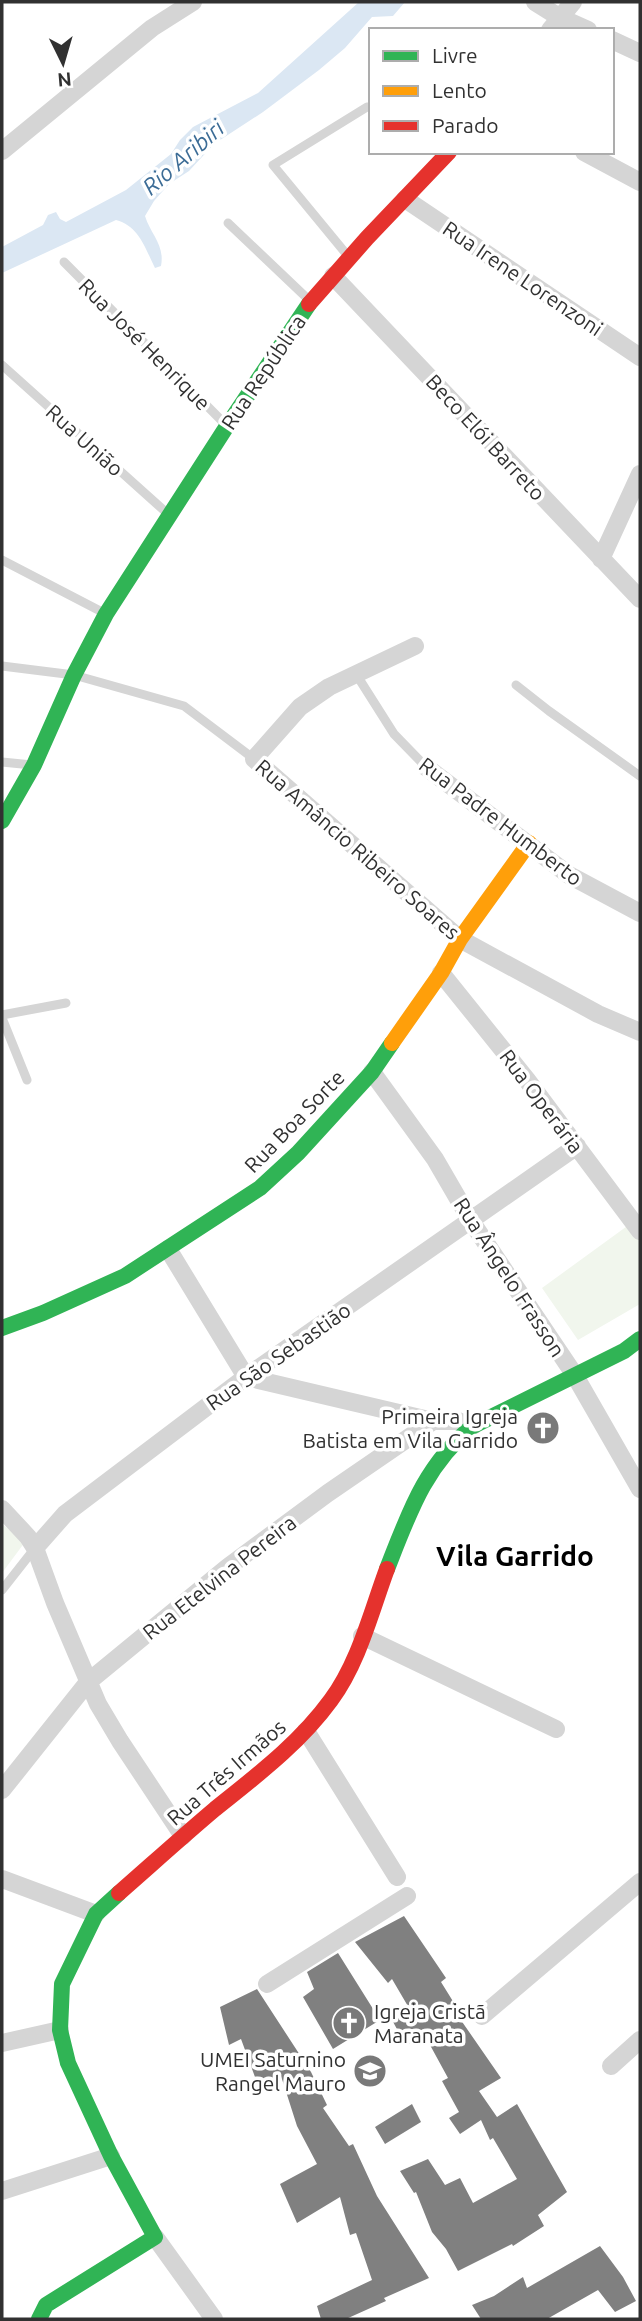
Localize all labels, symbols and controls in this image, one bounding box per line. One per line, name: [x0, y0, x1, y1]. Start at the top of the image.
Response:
north arrow: [28, 28, 98, 98]
legend: [369, 28, 614, 154]
text: Livre: [432, 43, 478, 67]
text: N: [56, 68, 73, 92]
text: Lento: [432, 78, 487, 102]
text: Parado: [432, 113, 498, 137]
water label: Rio Aribiri: [137, 114, 230, 199]
street label: Rua Irene Lorenzoni: [439, 216, 607, 340]
street label: Rua José Henrique: [74, 273, 216, 415]
street label: Rua República: [216, 310, 310, 434]
street label: Beco Elói Barreto: [422, 369, 550, 505]
street label: Rua União: [42, 399, 128, 481]
street label: Rua Padre Humberto: [415, 752, 587, 890]
street label: Rua Amâncio Ribeiro Soares: [251, 754, 465, 944]
street label: Rua Operária: [495, 1044, 589, 1158]
street label: Rua Boa Sorte: [239, 1065, 349, 1177]
street label: Rua Ângelo Frasson: [450, 1193, 570, 1361]
street label: Rua São Sebastião: [201, 1297, 355, 1415]
place label: Primeira Igreja Batista em Vila Garrido: [302, 1404, 518, 1452]
church icon: Primeira Igreja Batista em Vila Garrido: [524, 1409, 562, 1447]
street label: Rua Etelvina Pereira: [138, 1510, 300, 1644]
district label: Vila Garrido: [436, 1540, 594, 1571]
street label: Rua Três Irmãos: [162, 1714, 290, 1830]
place label: Igreja Cristã Maranata: [374, 1999, 486, 2047]
church icon: Igreja Cristã Maranata: [330, 2004, 368, 2042]
place label: UMEI Saturnino Rangel Mauro: [200, 2047, 346, 2095]
school or university icon: UMEI Saturnino Rangel Mauro: [351, 2052, 389, 2090]

